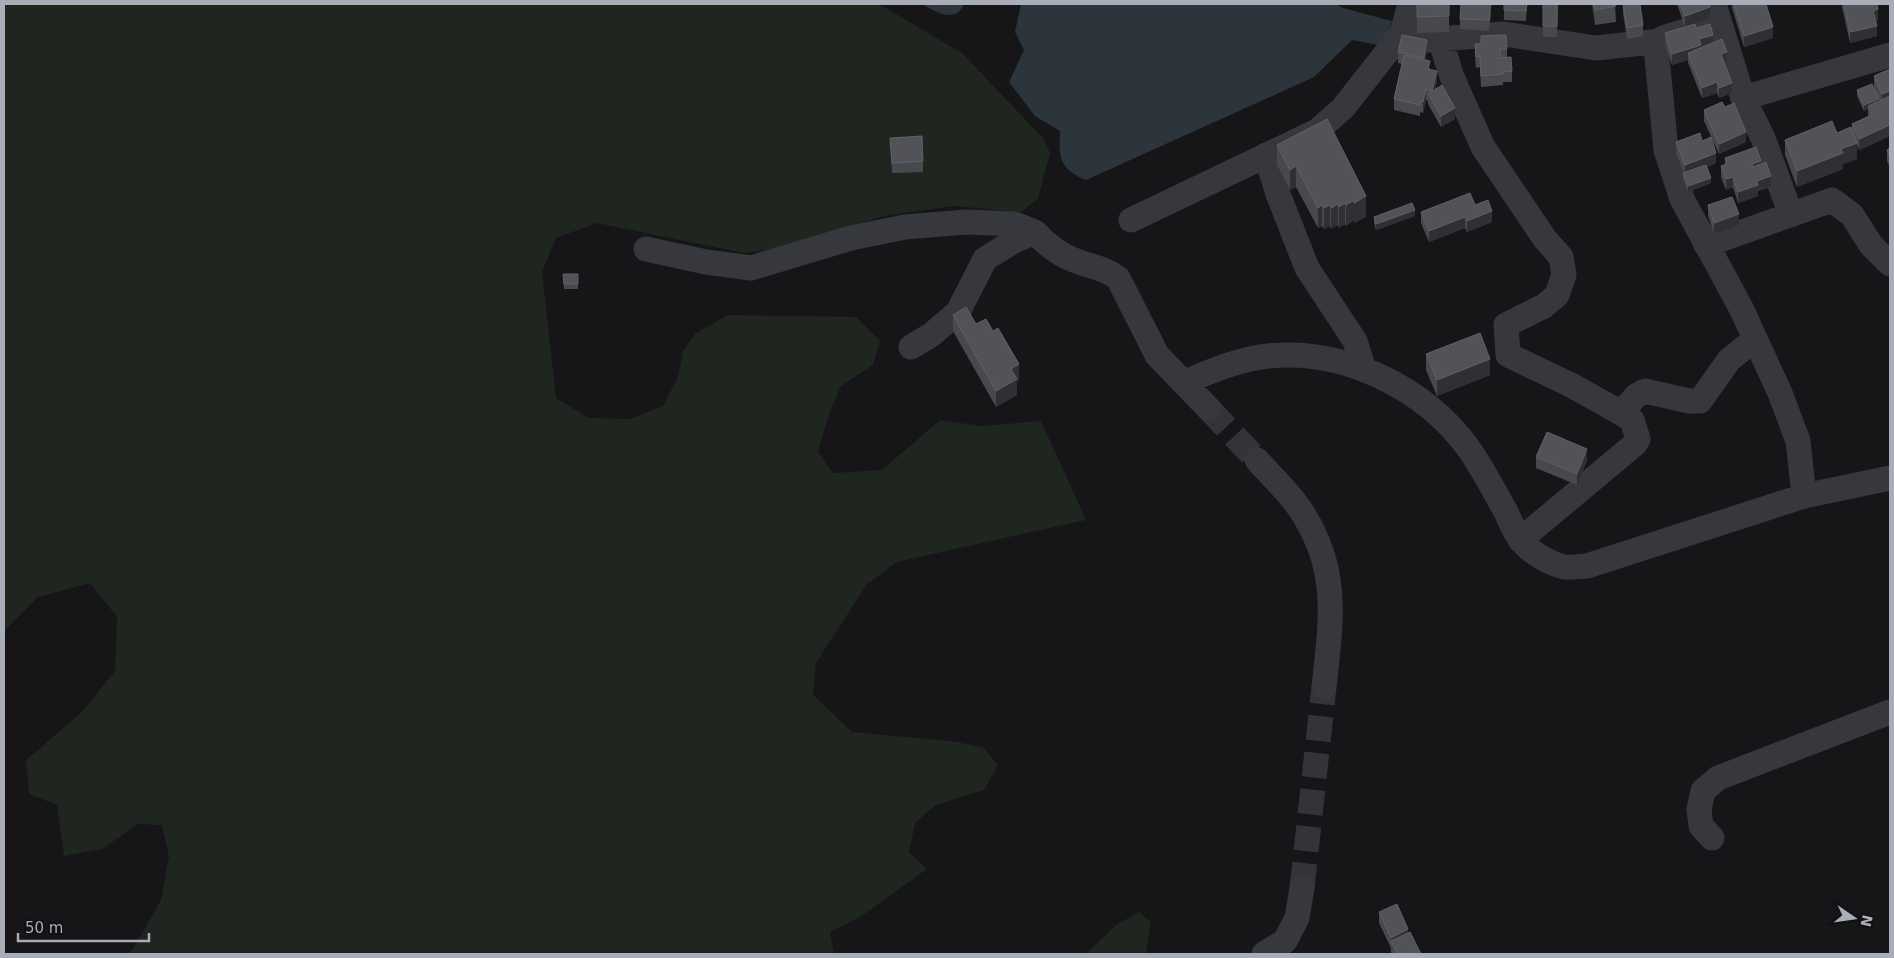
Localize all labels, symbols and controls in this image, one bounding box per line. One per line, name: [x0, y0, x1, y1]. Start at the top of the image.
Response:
north arrow: [1829, 893, 1879, 943]
scale bar: [18, 910, 149, 942]
text: N: [1858, 913, 1876, 928]
text: 50 m: [25, 919, 63, 937]

